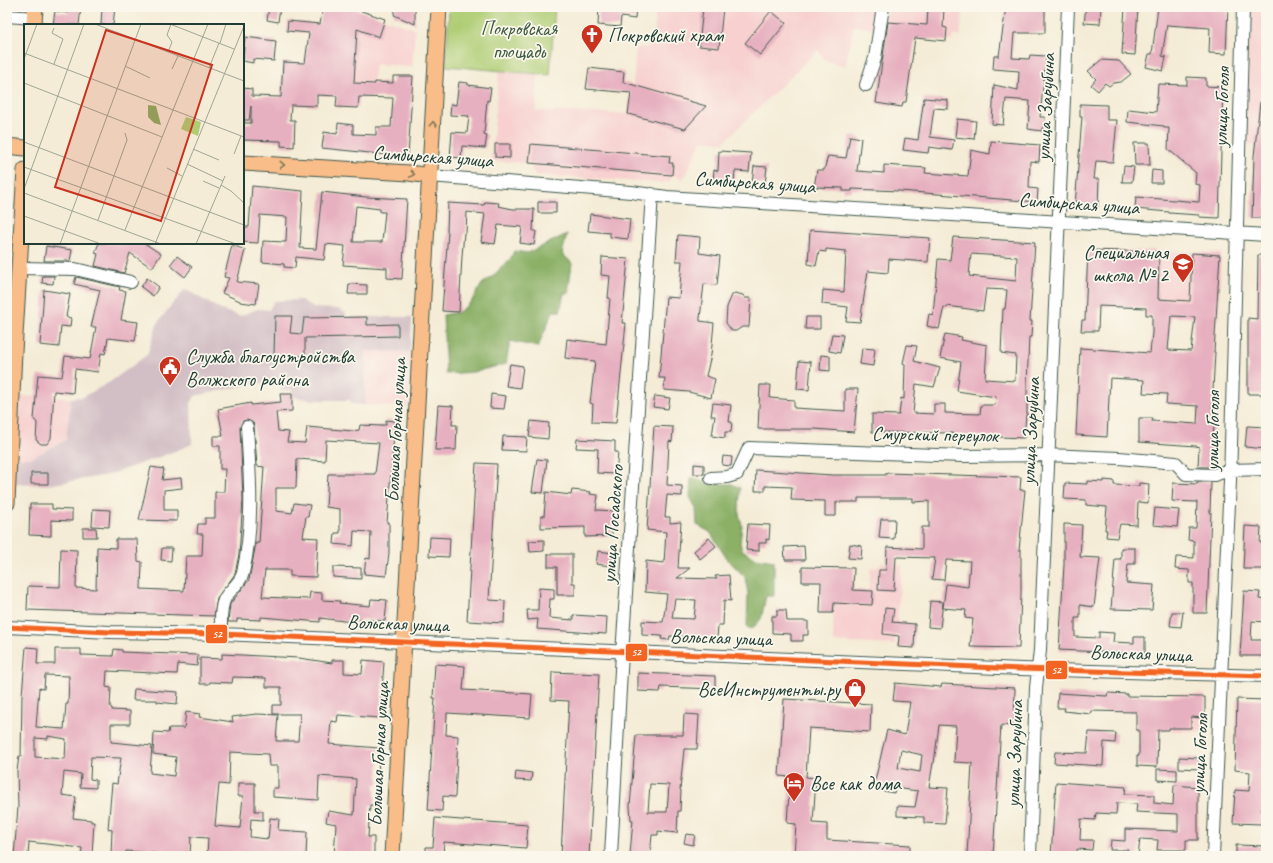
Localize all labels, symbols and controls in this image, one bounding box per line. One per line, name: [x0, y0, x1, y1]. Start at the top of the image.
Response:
park label: Покровская площадь: [481, 16, 558, 64]
church icon: Покровский храм: [579, 22, 605, 55]
place label: Покровский храм: [608, 23, 724, 48]
inset map: [24, 24, 244, 244]
street label: улица Зарубина: [1030, 52, 1061, 162]
street label: улица Гоголя: [1208, 65, 1235, 148]
one-way arrow: [429, 121, 438, 127]
street label: Симбирская улица: [372, 140, 495, 173]
one-way arrow: [279, 161, 285, 170]
street label: Симбирская улица: [694, 166, 817, 199]
one-way arrow: [409, 169, 415, 178]
street label: Симбирская улица: [1018, 187, 1141, 220]
place label: Специальная школа № 2: [1084, 240, 1170, 288]
school or university icon: Специальная школа № 2: [1170, 251, 1196, 284]
place label: Служба благоустройства Волжского района: [186, 344, 356, 392]
public building icon: Служба благоустройства Волжского района: [157, 354, 183, 387]
street label: Большая Горная улица: [379, 355, 412, 503]
street label: улица Зарубина: [1015, 376, 1046, 486]
street label: улица Гоголя: [1199, 389, 1226, 472]
street label: Смурский переулок: [872, 421, 1000, 448]
street label: улица Посадского: [596, 463, 629, 585]
street label: Вольская улица: [347, 609, 451, 638]
street label: Вольская улица: [670, 623, 774, 652]
line badge: 52: [205, 624, 228, 644]
text: 52: [212, 627, 223, 641]
street label: Вольская улица: [1090, 639, 1194, 668]
line badge: 52: [625, 643, 648, 662]
text: 52: [631, 645, 642, 659]
line badge: 52: [1045, 660, 1068, 680]
text: 52: [1051, 663, 1062, 677]
shop icon: ВсеИнструменты.ру: [842, 676, 868, 709]
place label: ВсеИнструменты.ру: [698, 677, 842, 702]
street label: Большая Горная улица: [362, 679, 395, 827]
street label: улица Зарубина: [1000, 699, 1029, 809]
street label: улица Гоголя: [1185, 711, 1214, 796]
hotel icon: Все как дома: [781, 770, 807, 803]
place label: Все как дома: [810, 771, 902, 796]

